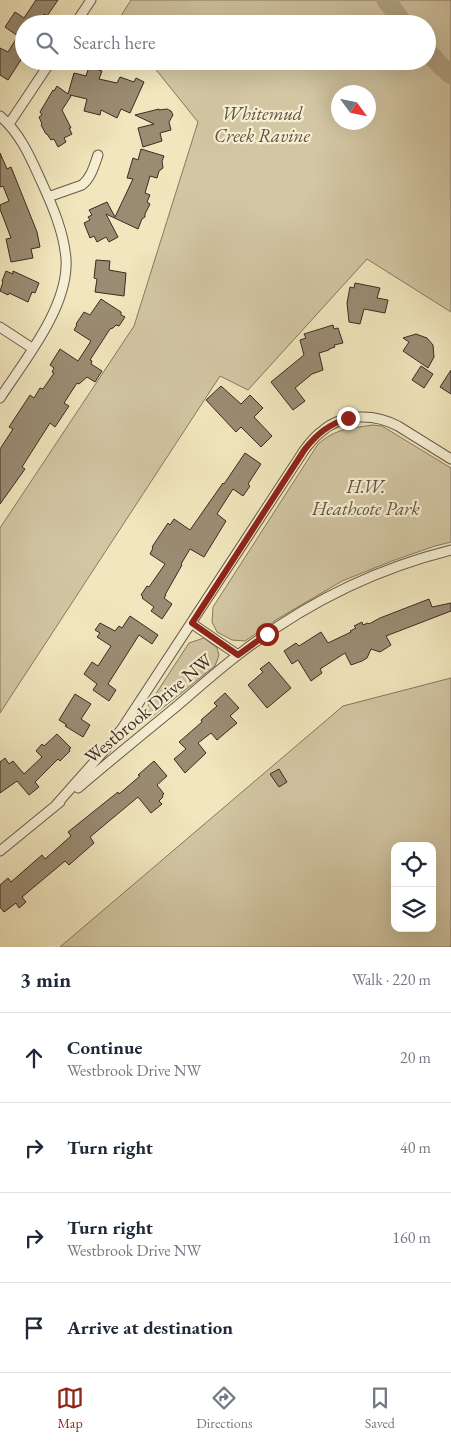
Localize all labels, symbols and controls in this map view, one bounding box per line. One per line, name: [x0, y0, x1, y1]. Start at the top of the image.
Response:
search box: [15, 15, 436, 70]
icon: search: [33, 29, 61, 57]
text: Search here: [73, 30, 155, 55]
north arrow: [331, 85, 376, 130]
park label: Whitemud Creek Ravine: [214, 101, 311, 148]
route end: [337, 407, 360, 430]
park label: H.W. Heathcote Park: [311, 474, 420, 521]
route start: [256, 623, 279, 646]
street label: Westbrook Drive NW: [79, 647, 218, 769]
map controls: [391, 842, 436, 932]
button: locate: [391, 842, 436, 887]
button: layers: [391, 887, 436, 932]
text: 3 min: [20, 966, 71, 993]
text: Walk · 220 m: [352, 969, 431, 990]
text: Continue: [67, 1035, 142, 1060]
icon: ahead: [20, 1044, 48, 1072]
text: 20 m: [400, 1047, 431, 1068]
text: Westbrook Drive NW: [67, 1060, 201, 1081]
icon: right: [20, 1134, 48, 1162]
text: Turn right: [67, 1135, 153, 1160]
text: 40 m: [400, 1137, 431, 1158]
text: Turn right: [67, 1215, 153, 1240]
icon: right: [20, 1224, 48, 1252]
text: 160 m: [392, 1227, 431, 1248]
text: Westbrook Drive NW: [67, 1240, 201, 1261]
icon: arrive: [20, 1314, 48, 1342]
text: Arrive at destination: [67, 1315, 233, 1340]
tab: Map: [56, 1384, 84, 1432]
tab: Directions: [196, 1384, 253, 1432]
tab: Saved: [365, 1384, 395, 1432]

